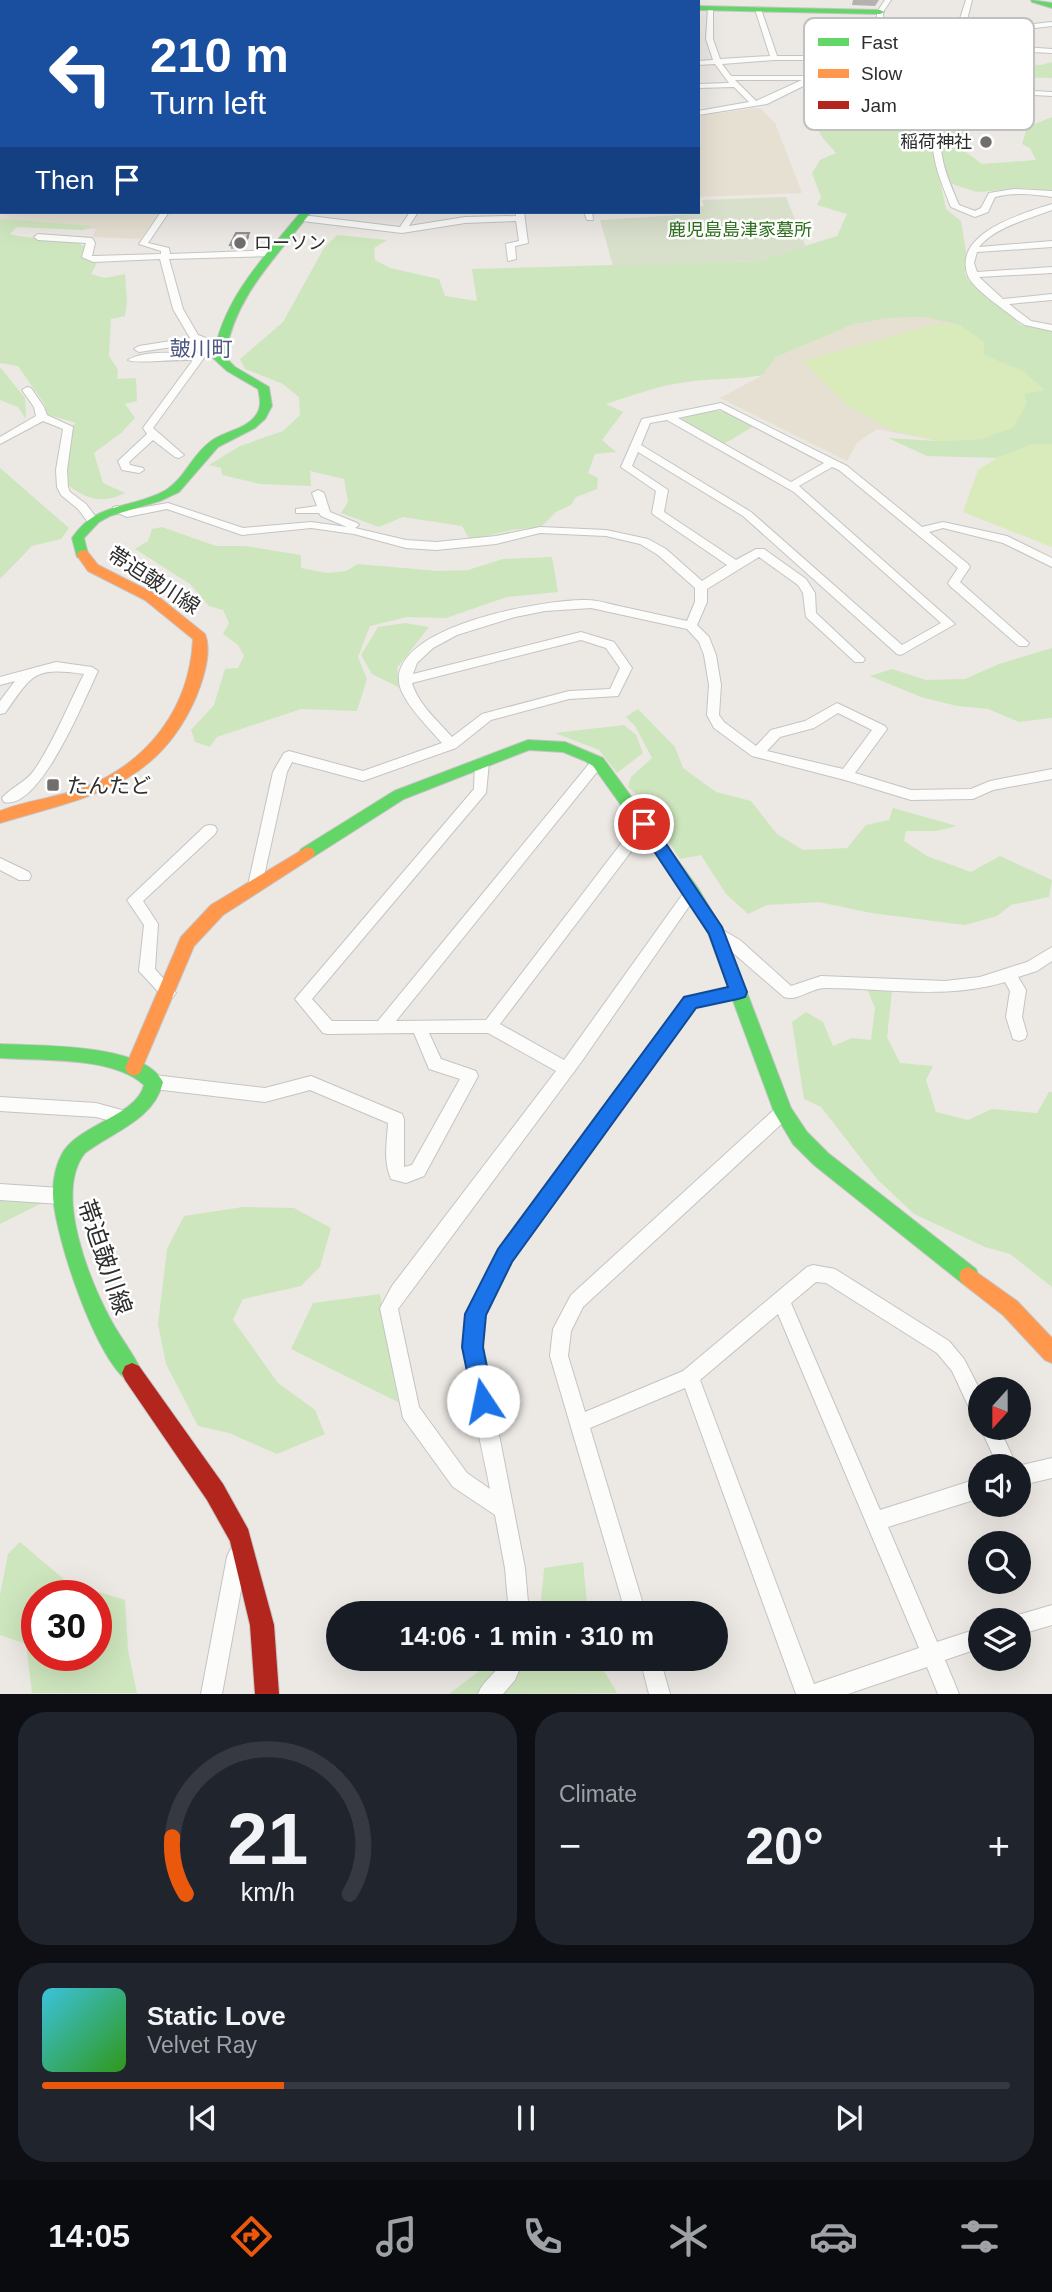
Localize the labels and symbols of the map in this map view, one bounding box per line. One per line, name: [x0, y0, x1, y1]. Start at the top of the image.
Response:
legend: [804, 18, 1034, 130]
text: Fast: [861, 32, 899, 53]
text: Slow: [861, 63, 902, 84]
text: Jam: [861, 95, 897, 116]
place label: 稲荷神社: [900, 132, 972, 152]
marker: 稲荷神社: [978, 134, 994, 150]
park label: 鹿児島島津家墓所: [668, 220, 812, 240]
place label: ローソン: [254, 233, 326, 253]
marker: ローソン: [232, 235, 248, 251]
district label: 皷川町: [170, 337, 233, 360]
street label: 帯迫皷川線: [104, 542, 204, 618]
place label: たんたど: [67, 774, 151, 797]
marker: たんたど: [45, 777, 61, 793]
pin: [614, 794, 674, 854]
street label: 帯迫皷川線: [73, 1196, 137, 1318]
position arrow: [446, 1364, 520, 1438]
north arrow: [968, 1377, 1031, 1440]
speed limit sign: 30: [21, 1580, 112, 1671]

